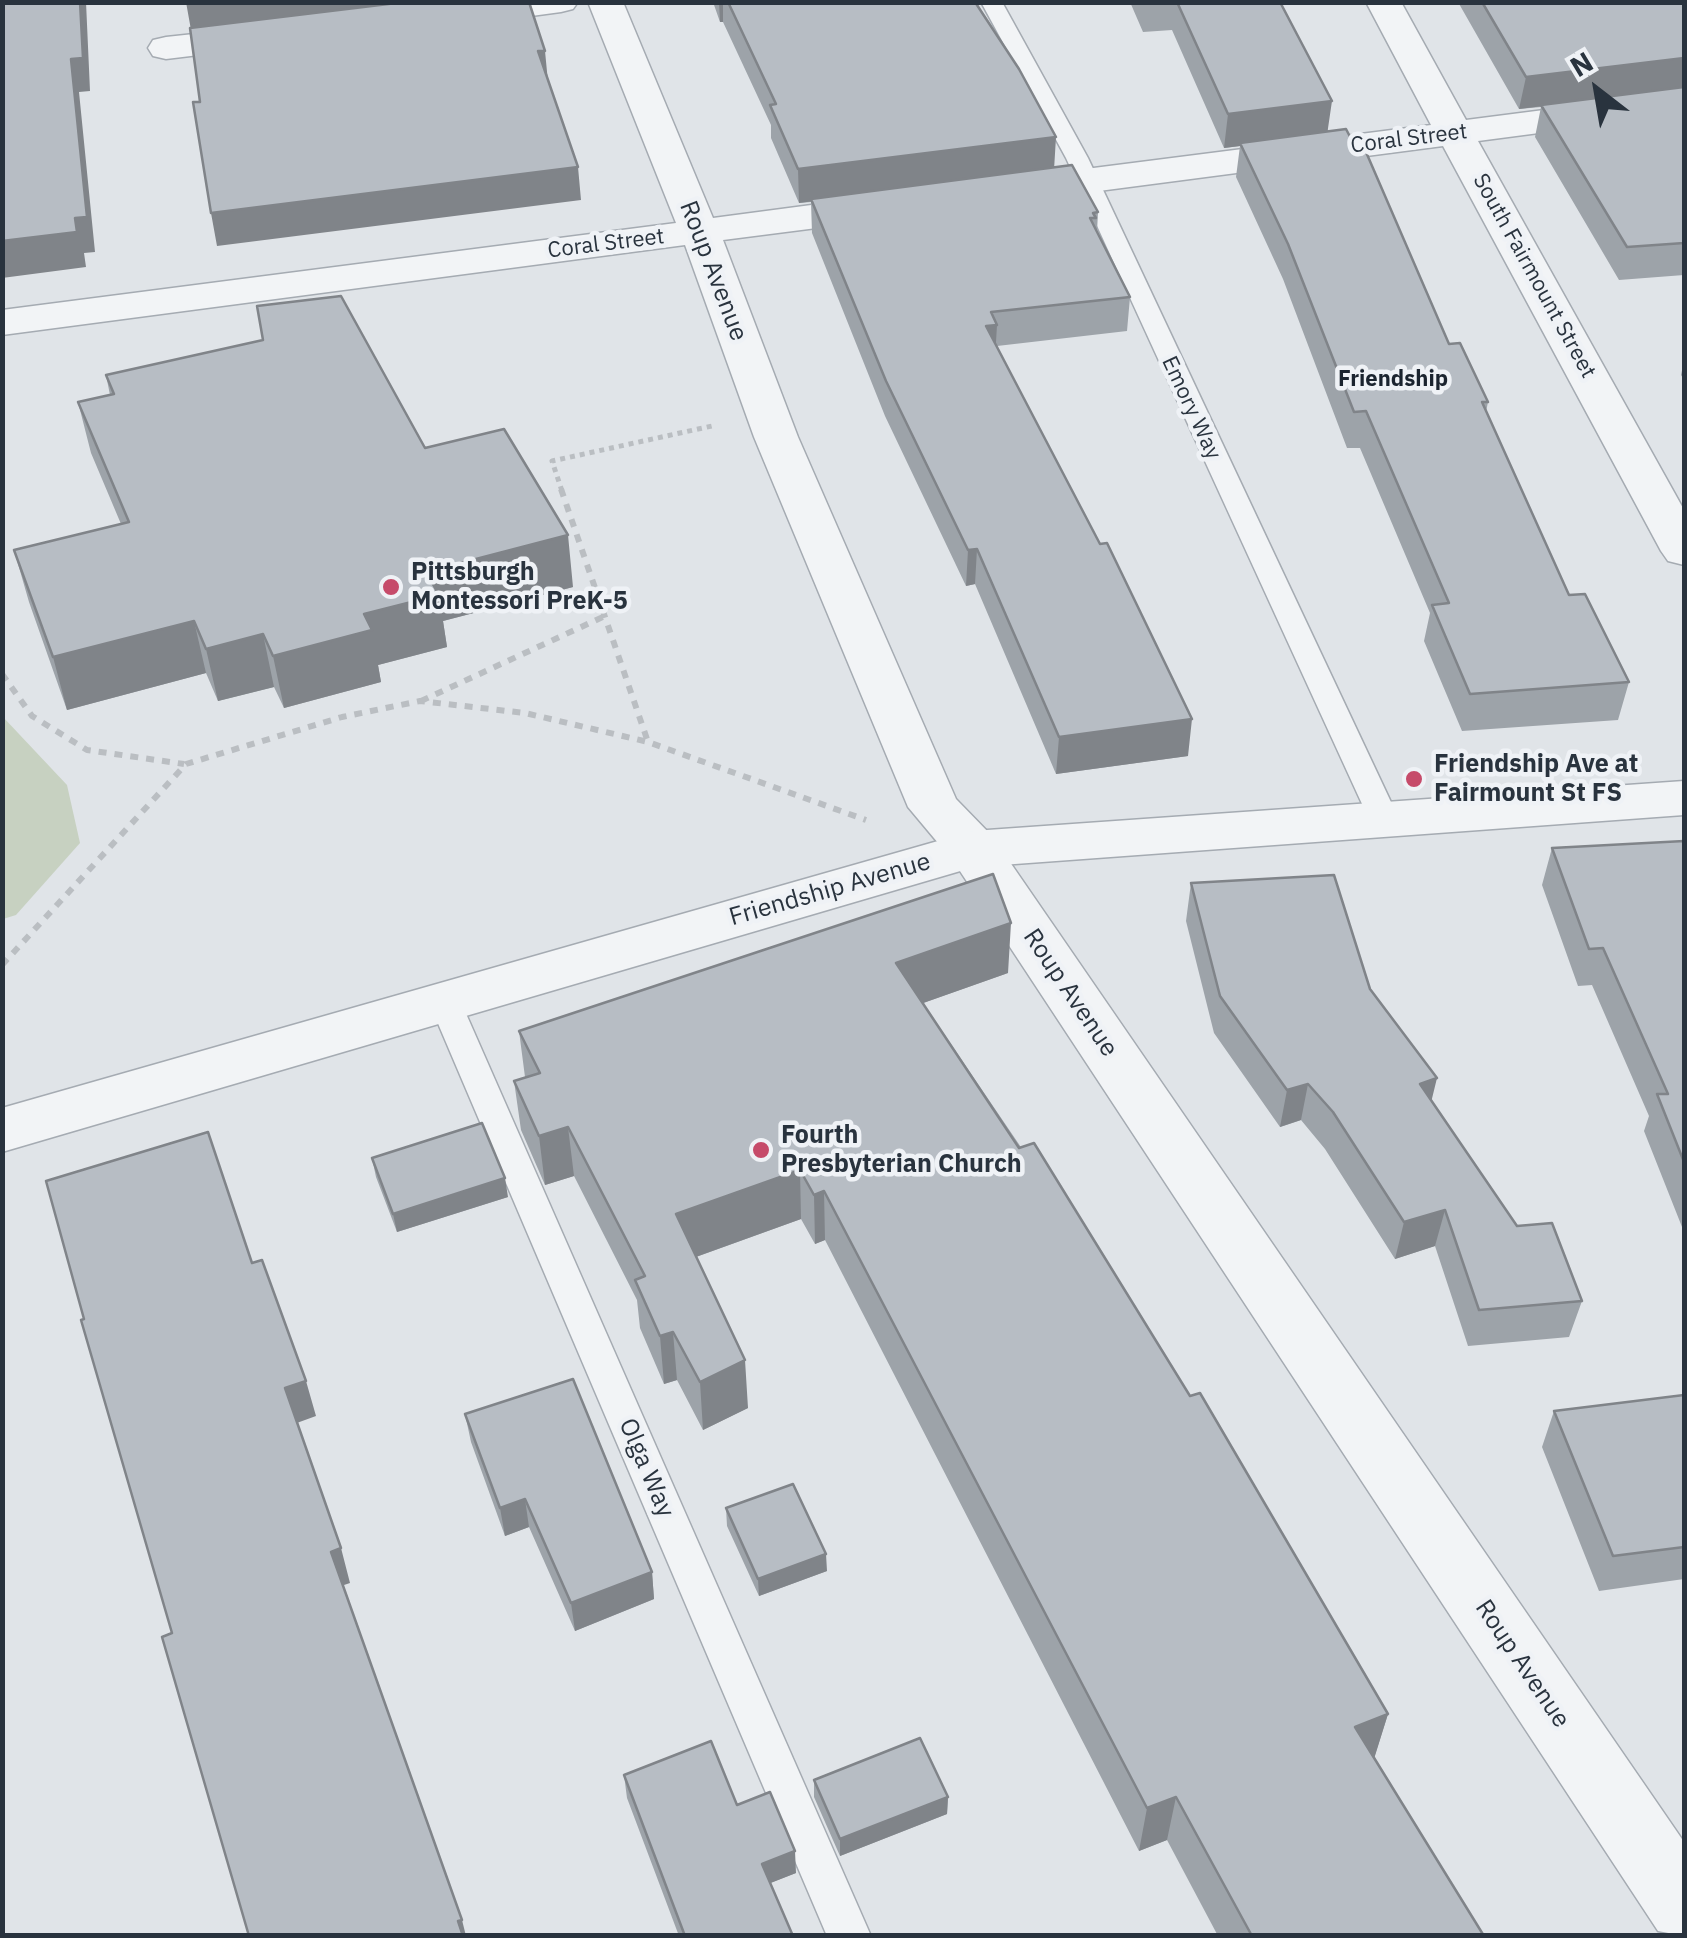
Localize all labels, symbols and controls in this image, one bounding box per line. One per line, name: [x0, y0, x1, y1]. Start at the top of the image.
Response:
north arrow: [1547, 40, 1647, 140]
text: N: [1563, 43, 1600, 85]
street label: Coral Street: [1349, 119, 1469, 159]
street label: South Fairmount Street: [1467, 169, 1601, 383]
street label: Roup Avenue: [673, 197, 753, 345]
street label: Coral Street: [546, 224, 666, 264]
street label: Emory Way: [1156, 352, 1226, 464]
district label: Friendship: [1338, 367, 1448, 393]
place label: Pittsburgh Montessori PreK-5: [411, 558, 628, 617]
marker: Pittsburgh Montessori PreK-5: [380, 576, 402, 598]
place label: Friendship Ave at Fairmount St FS: [1434, 750, 1638, 809]
marker: Friendship Ave at Fairmount St FS: [1403, 768, 1425, 790]
street label: Friendship Avenue: [726, 847, 934, 933]
street label: Roup Avenue: [1016, 923, 1124, 1063]
place label: Fourth Presbyterian Church: [781, 1121, 1022, 1180]
marker: Fourth Presbyterian Church: [750, 1139, 772, 1161]
street label: Olga Way: [612, 1414, 680, 1522]
street label: Roup Avenue: [1468, 1594, 1576, 1734]

